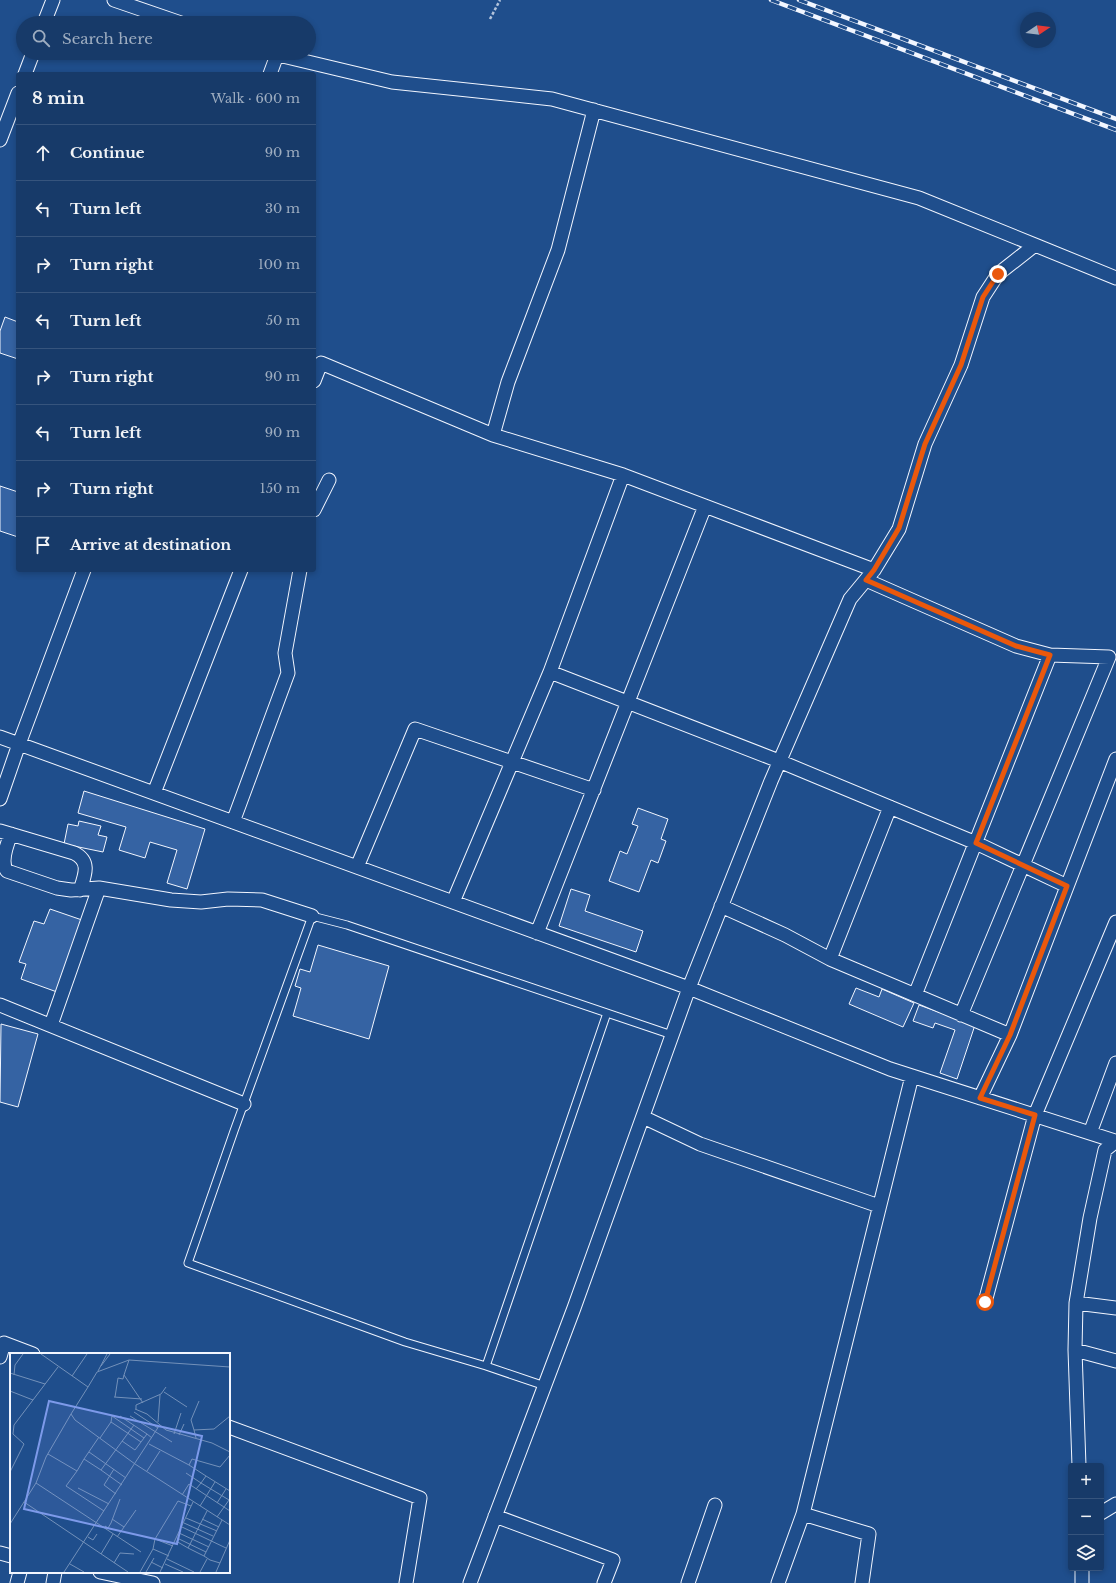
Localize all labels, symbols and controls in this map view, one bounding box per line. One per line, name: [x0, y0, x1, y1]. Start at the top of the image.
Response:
north arrow: [1020, 12, 1056, 48]
search box: [16, 16, 316, 60]
icon: search: [30, 27, 52, 49]
text: Search here: [62, 29, 153, 48]
text: 8 min: [32, 88, 85, 109]
text: Walk · 600 m: [211, 90, 300, 107]
icon: ahead: [32, 142, 54, 164]
text: Continue: [70, 143, 145, 162]
text: 90 m: [265, 144, 300, 161]
icon: left: [32, 198, 54, 220]
text: Turn left: [70, 199, 141, 218]
text: 30 m: [265, 200, 300, 217]
icon: right: [32, 254, 54, 276]
text: Turn right: [70, 255, 153, 274]
text: 100 m: [258, 256, 300, 273]
route end: [989, 265, 1007, 283]
icon: left: [32, 310, 54, 332]
text: Turn left: [70, 311, 141, 330]
text: 50 m: [266, 312, 300, 329]
icon: right: [32, 366, 54, 388]
text: Turn right: [70, 367, 153, 386]
text: 90 m: [265, 368, 300, 385]
icon: left: [32, 422, 54, 444]
text: Turn left: [70, 423, 141, 442]
text: 90 m: [265, 424, 300, 441]
icon: right: [32, 478, 54, 500]
text: Turn right: [70, 479, 153, 498]
text: 150 m: [260, 480, 300, 497]
icon: arrive: [32, 534, 54, 556]
text: Arrive at destination: [70, 535, 231, 554]
route start: [976, 1293, 994, 1311]
inset map: [10, 1353, 230, 1573]
map controls: [1068, 1463, 1104, 1571]
button: +: [1068, 1463, 1104, 1499]
button: −: [1068, 1499, 1104, 1535]
button: layers: [1068, 1535, 1104, 1571]

